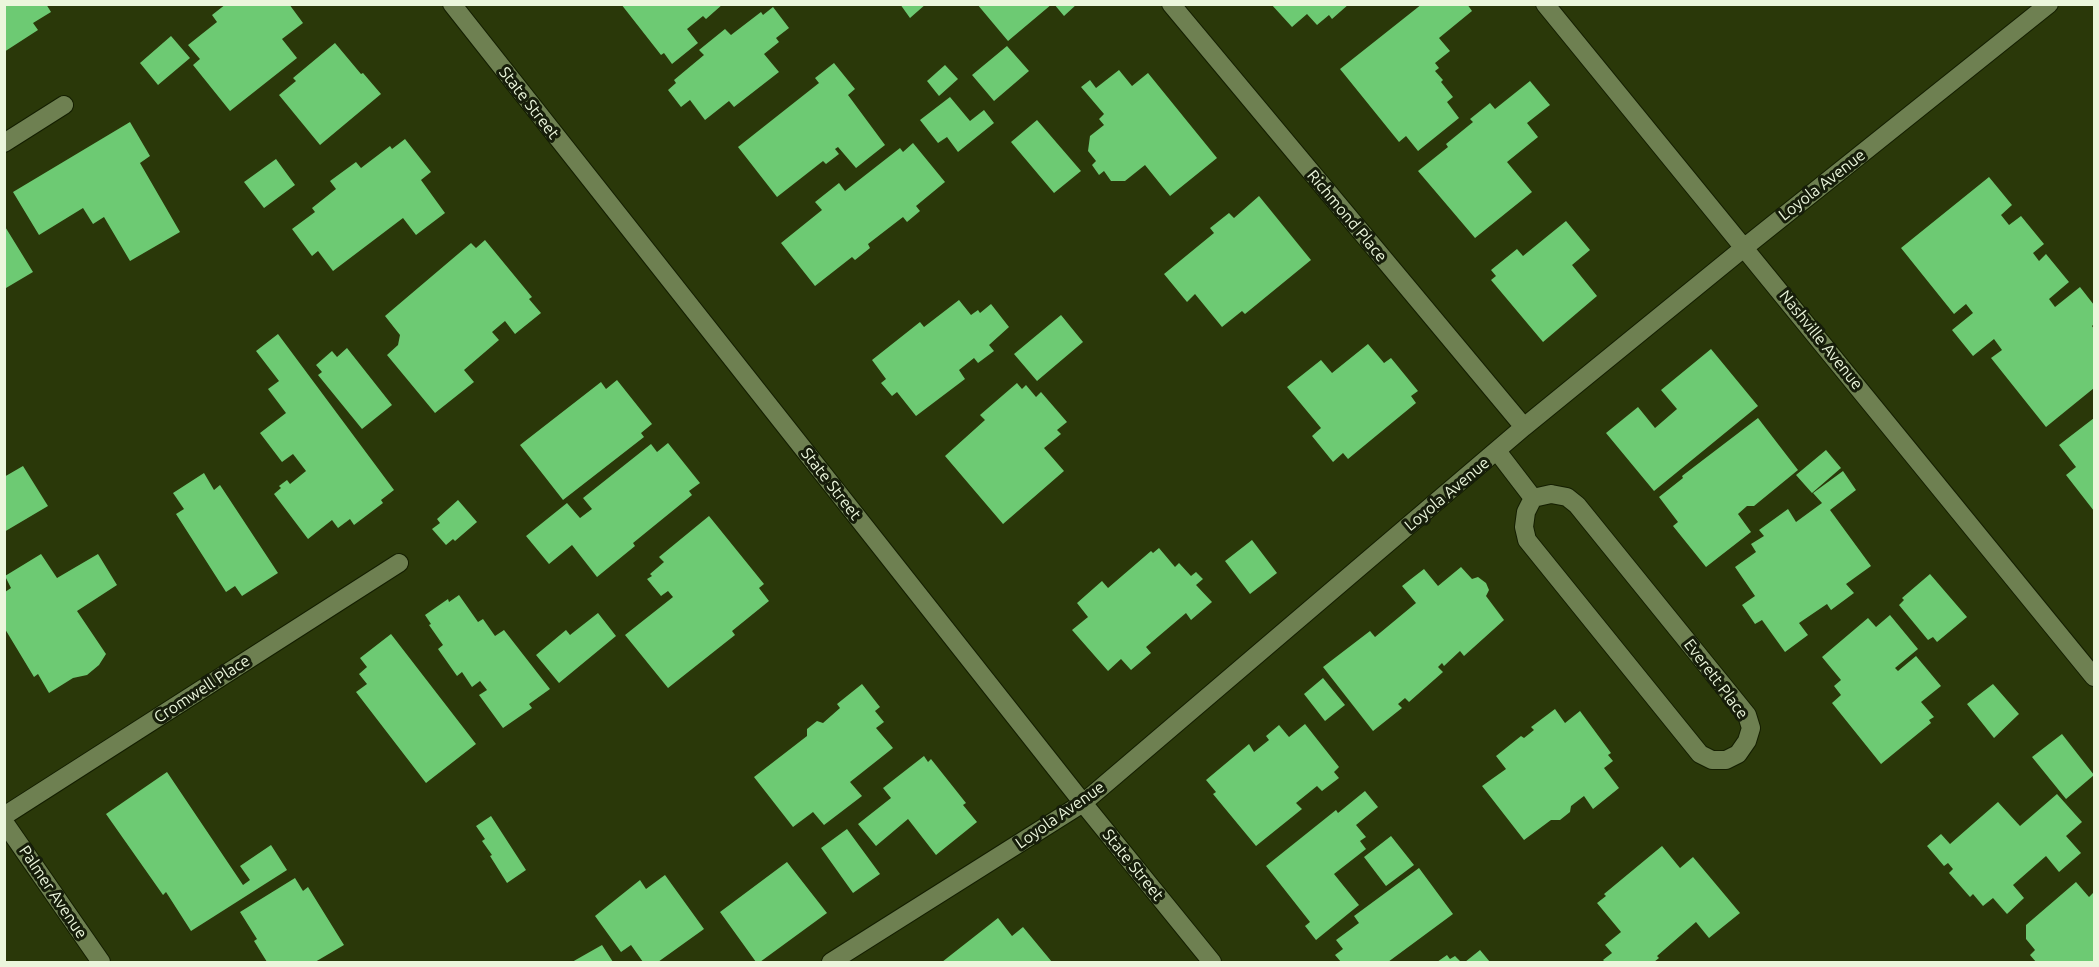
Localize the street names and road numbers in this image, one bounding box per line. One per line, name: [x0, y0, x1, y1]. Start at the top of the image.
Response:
street label: State Street: [495, 63, 563, 143]
street label: Loyola Avenue: [1775, 145, 1869, 225]
street label: Richmond Place: [1303, 166, 1391, 266]
street label: Nashville Avenue: [1775, 286, 1867, 394]
street label: State Street: [797, 444, 865, 524]
street label: Loyola Avenue: [1401, 453, 1493, 535]
street label: Everett Place: [1680, 635, 1752, 723]
street label: Cromwell Place: [150, 651, 254, 727]
street label: Loyola Avenue: [1012, 777, 1108, 853]
street label: State Street: [1098, 825, 1168, 905]
street label: Palmer Avenue: [15, 842, 91, 942]

